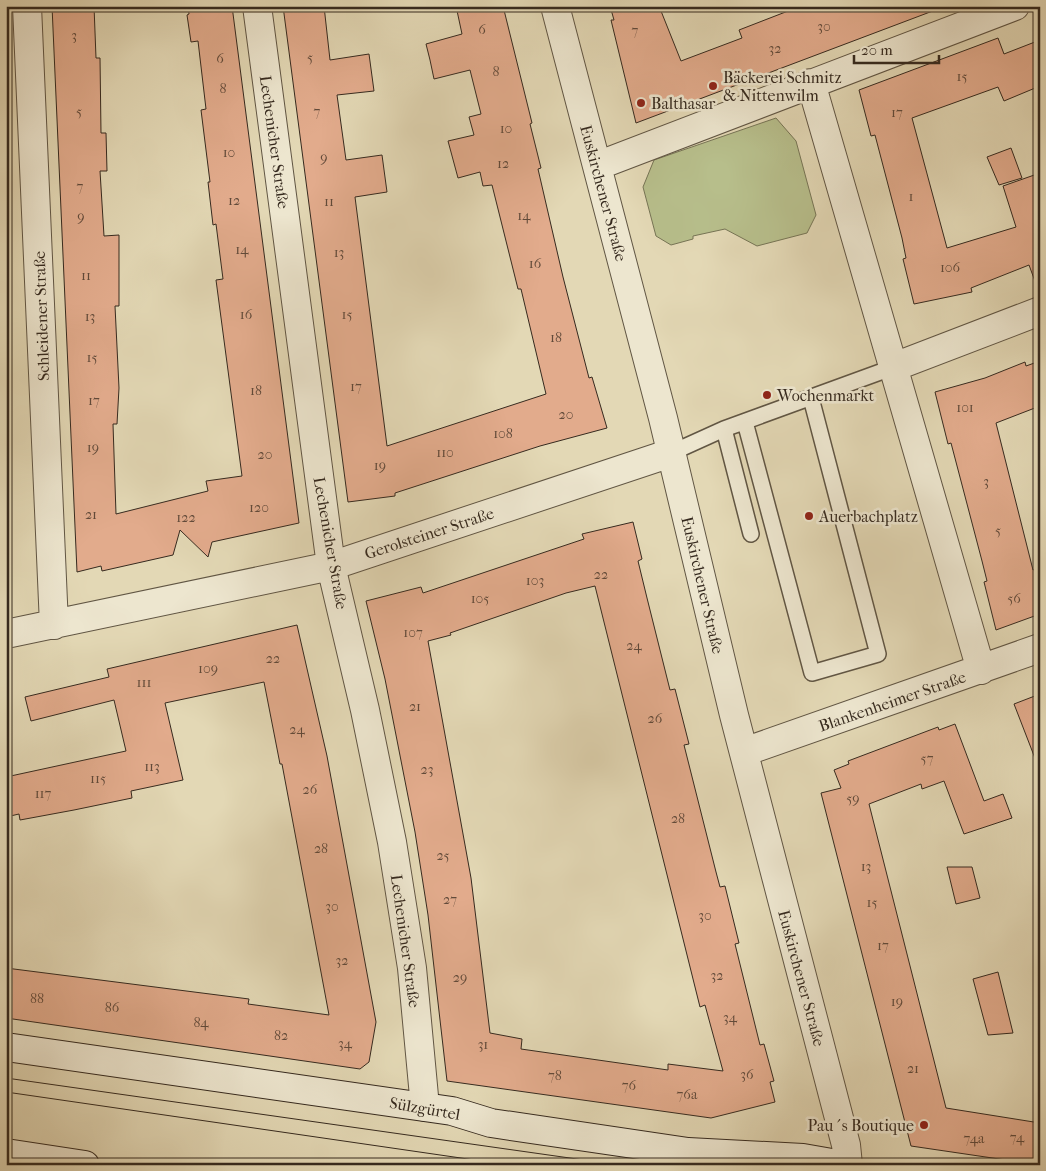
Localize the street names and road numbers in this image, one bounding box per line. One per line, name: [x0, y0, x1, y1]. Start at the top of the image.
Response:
street label: Lechenicher Straße: [256, 74, 293, 210]
street label: Euskirchener Straße: [576, 123, 631, 264]
street label: Schleidener Straße: [30, 251, 53, 381]
street label: Lechenicher Straße: [309, 475, 352, 611]
street label: Gerolsteiner Straße: [362, 504, 496, 563]
street label: Euskirchener Straße: [677, 515, 728, 656]
street label: Blankenheimer Straße: [816, 667, 968, 736]
street label: Lechenicher Straße: [387, 873, 424, 1009]
street label: Euskirchener Straße: [774, 908, 829, 1049]
street label: Sülzgürtel: [388, 1093, 462, 1124]

